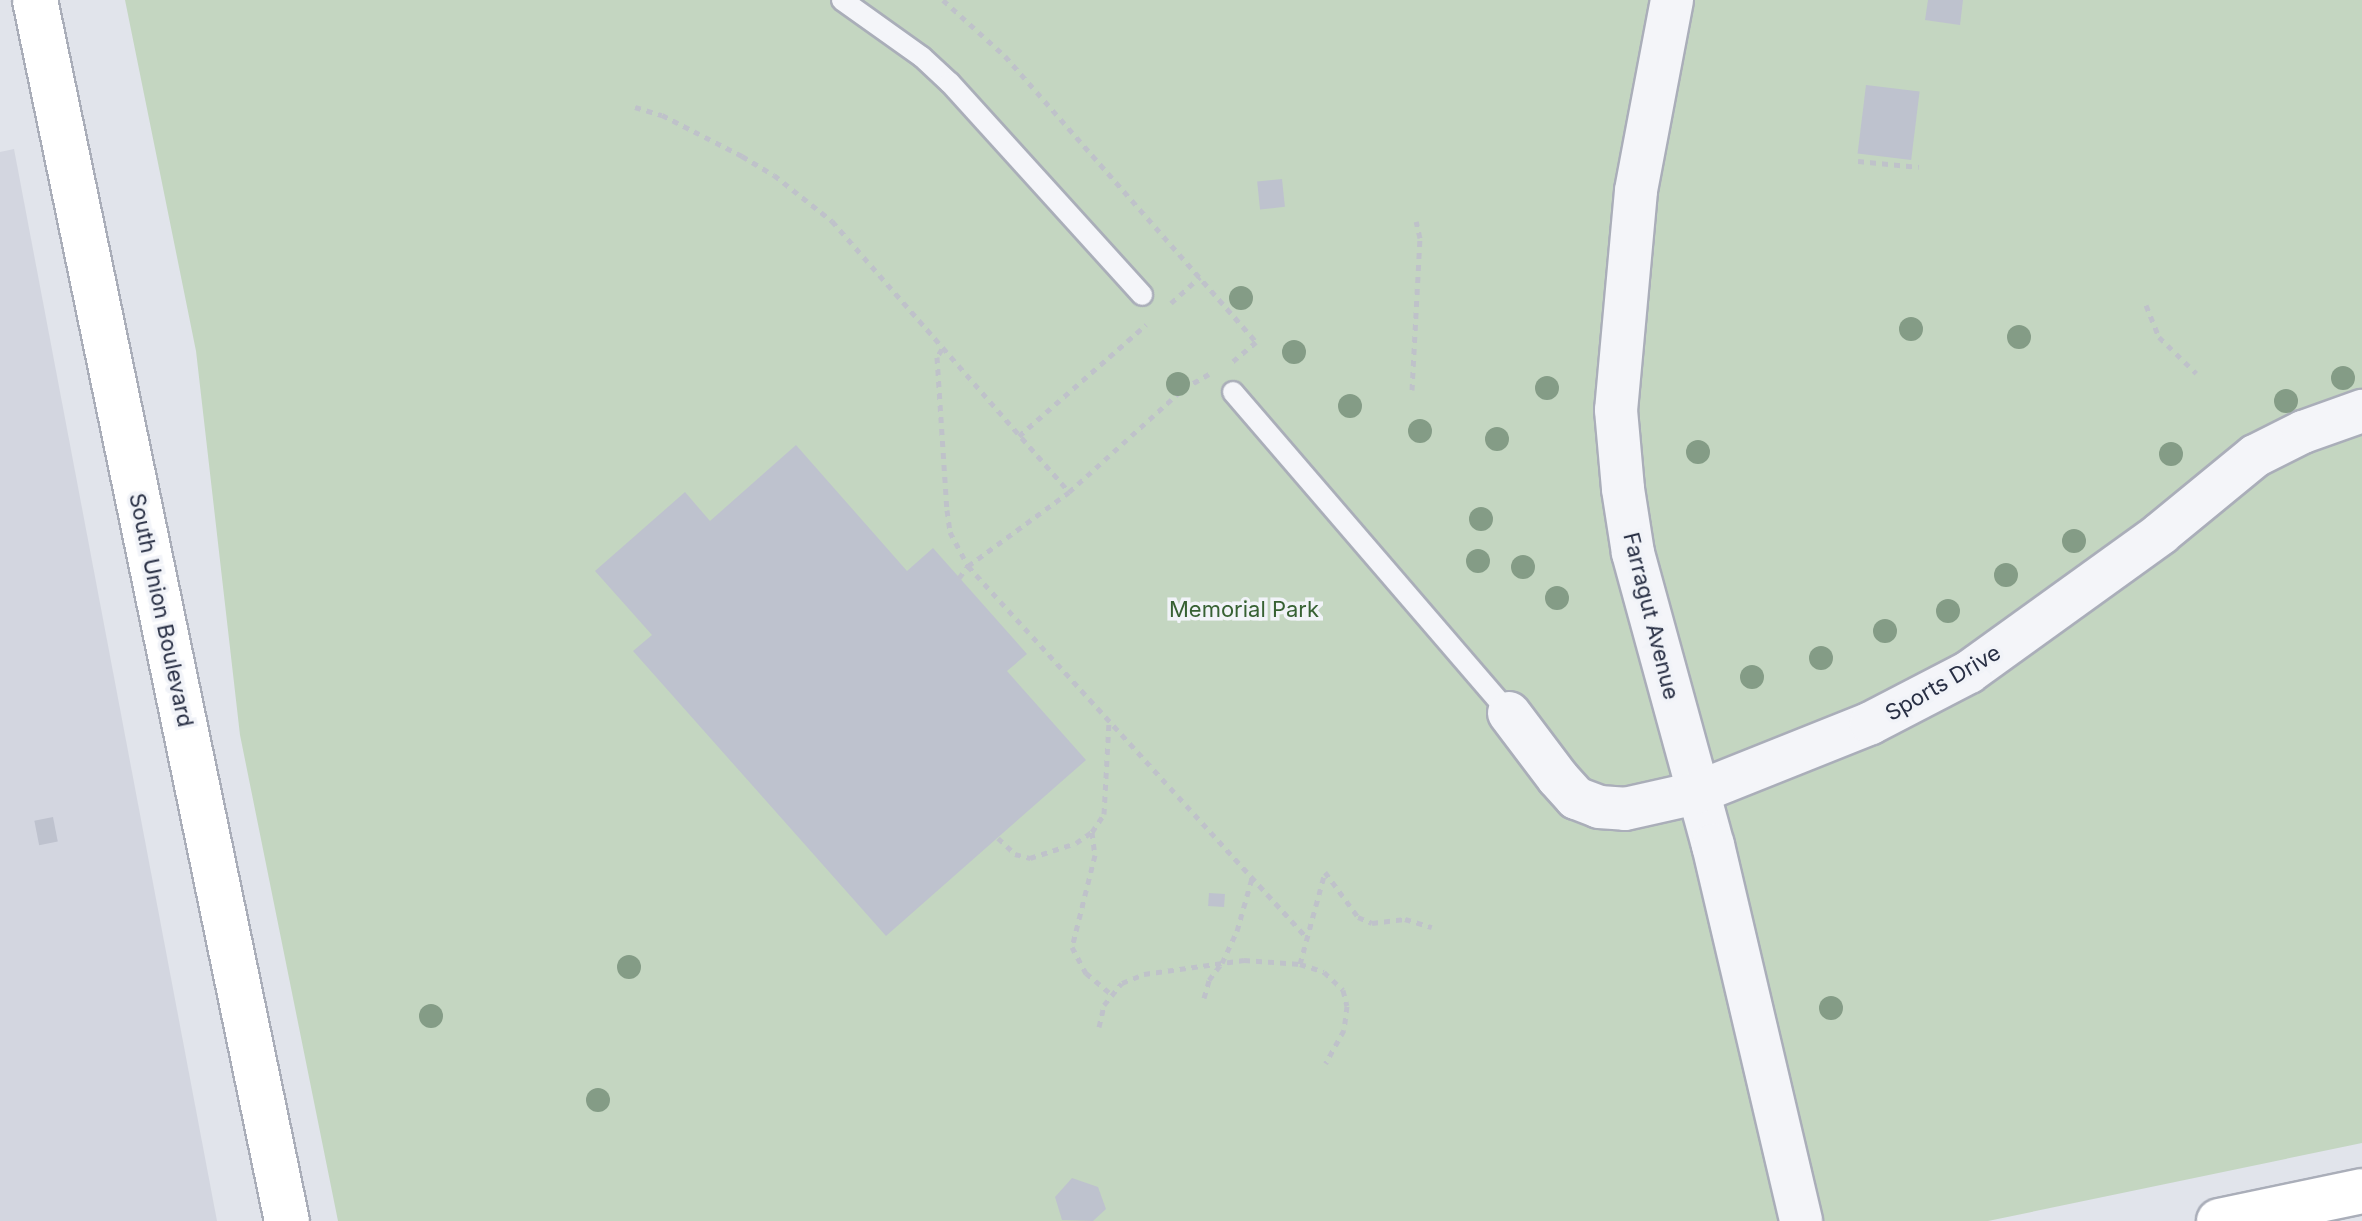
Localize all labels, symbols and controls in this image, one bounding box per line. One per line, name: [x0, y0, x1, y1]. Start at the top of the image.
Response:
street label: South Union Boulevard: [123, 491, 199, 729]
street label: Farragut Avenue: [1617, 530, 1685, 702]
park label: Memorial Park: [1169, 597, 1319, 623]
street label: Sports Drive: [1881, 639, 2005, 727]

